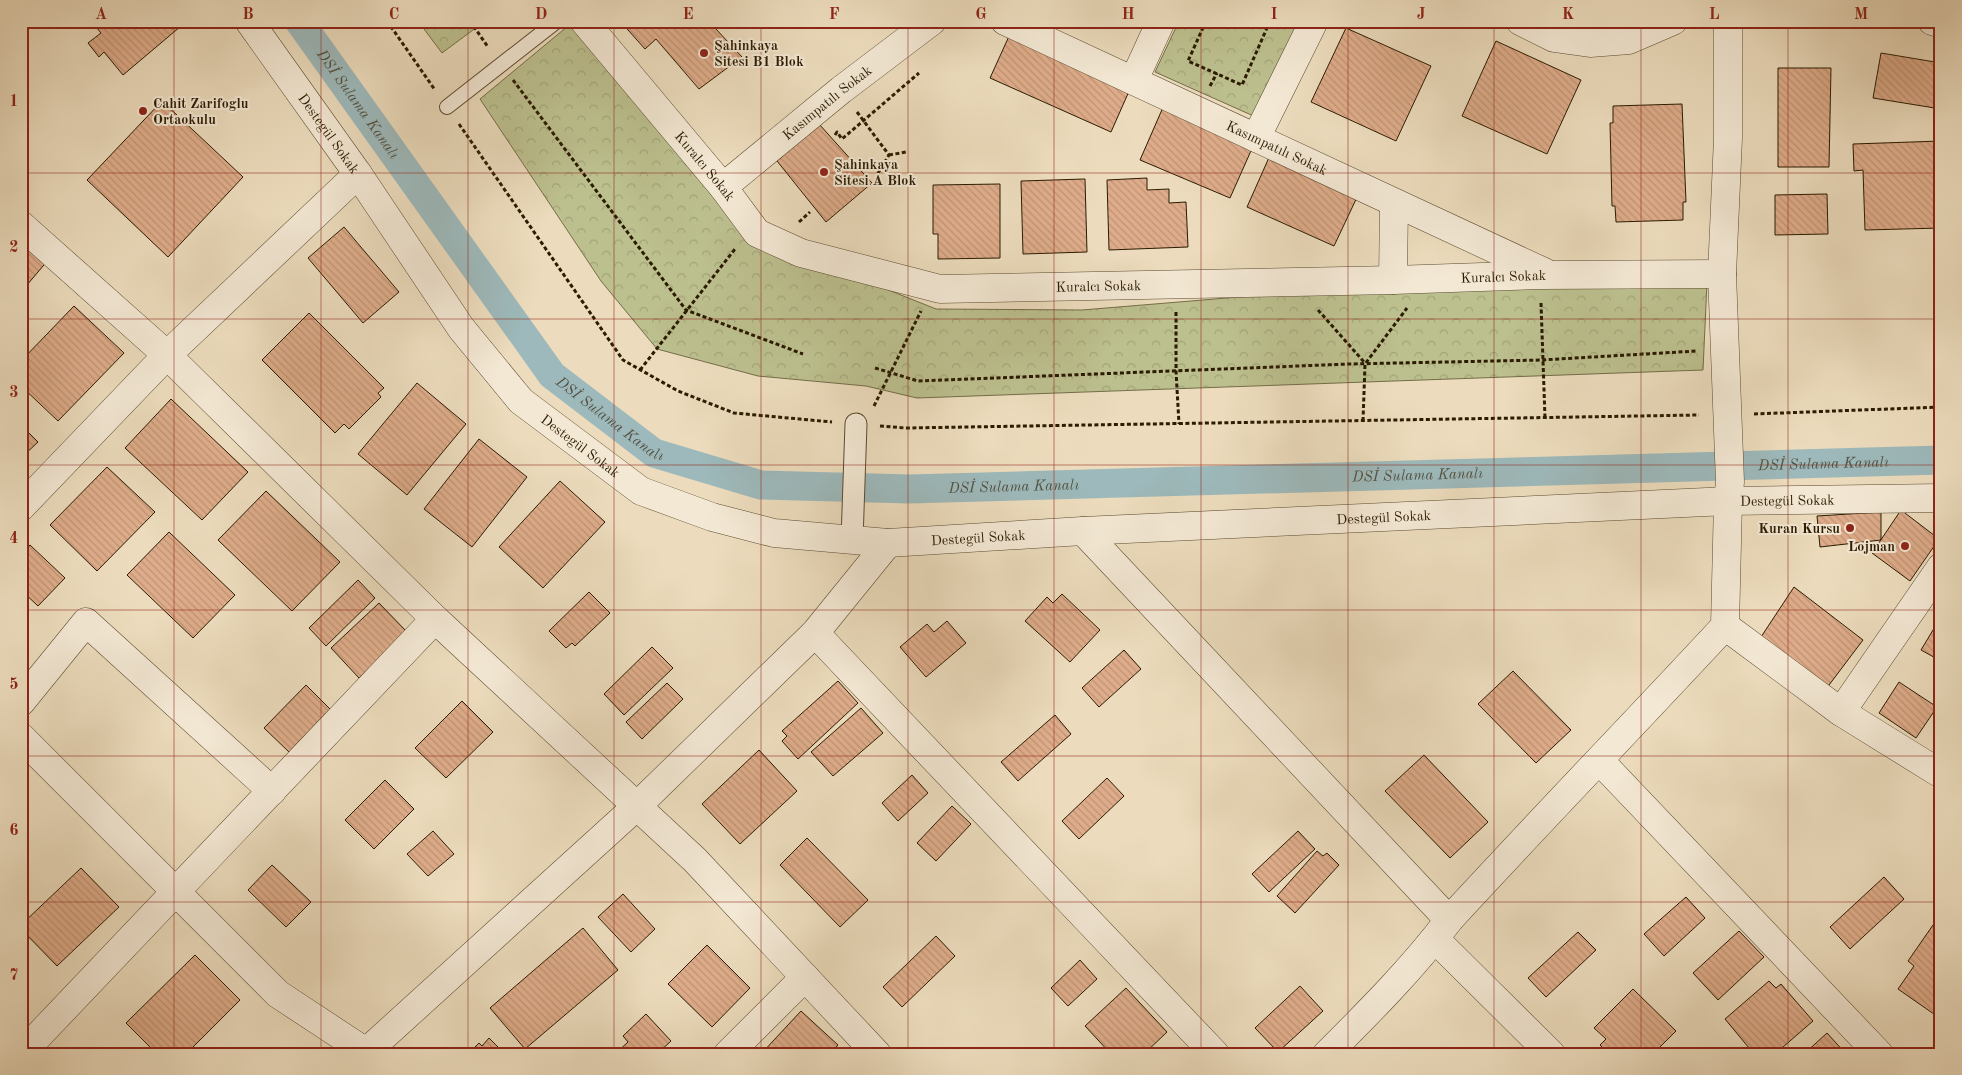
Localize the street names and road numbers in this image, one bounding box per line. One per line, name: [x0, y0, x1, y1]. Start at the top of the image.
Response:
street label: Kasımpatılı Sokak: [780, 63, 875, 143]
street label: Destegül Sokak: [295, 91, 361, 177]
street label: Kasımpatılı Sokak: [1224, 119, 1329, 178]
street label: Kuralcı Sokak: [672, 129, 737, 204]
street label: Kuralcı Sokak: [1460, 269, 1546, 286]
street label: Kuralcı Sokak: [1055, 279, 1141, 295]
street label: Destegül Sokak: [538, 412, 622, 480]
street label: Destegül Sokak: [1740, 493, 1835, 509]
street label: Destegül Sokak: [1336, 509, 1431, 527]
street label: Destegül Sokak: [931, 529, 1026, 548]

